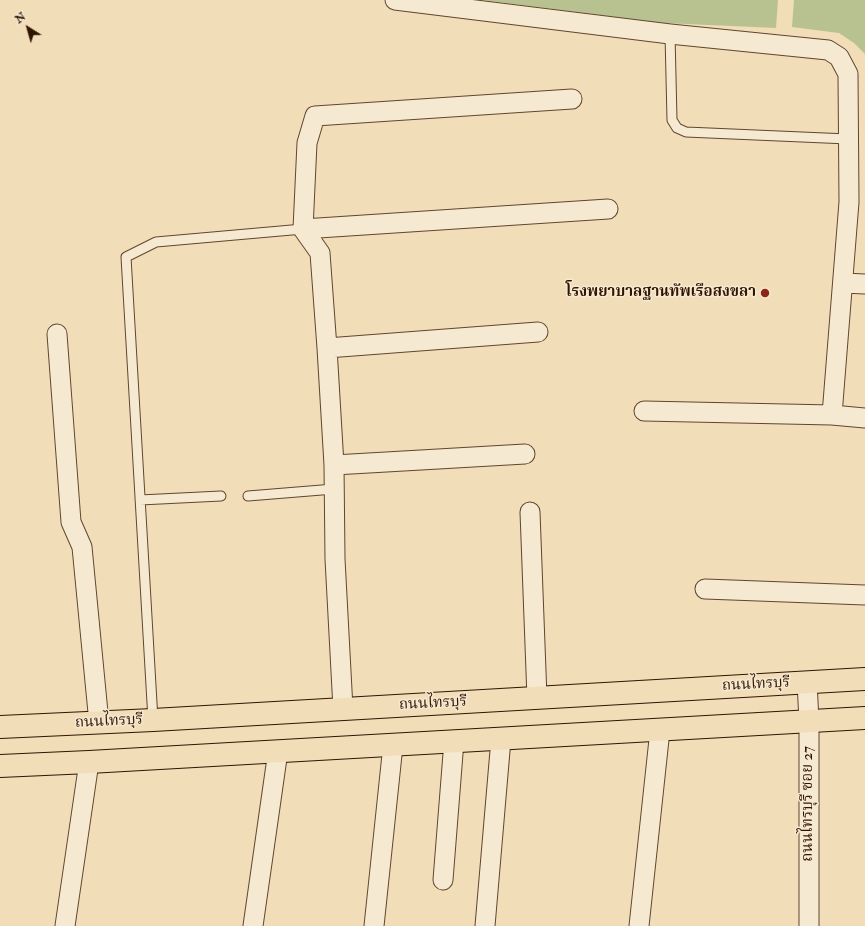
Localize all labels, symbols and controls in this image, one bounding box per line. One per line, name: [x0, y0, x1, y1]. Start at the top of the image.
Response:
north arrow: [8, 8, 48, 48]
text: N: [13, 10, 28, 26]
place label: โรงพยาบาลฐานทัพเรือสงขลา: [566, 284, 756, 302]
marker: โรงพยาบาลฐานทัพเรือสงขลา: [759, 287, 771, 299]
street label: ถนนไทรบุรี: [721, 674, 791, 696]
street label: ถนนไทรบุรี: [398, 693, 468, 715]
street label: ถนนไทรบุรี: [74, 711, 144, 733]
street label: ถนนไทรบุรี ซอย 27: [800, 746, 818, 862]

